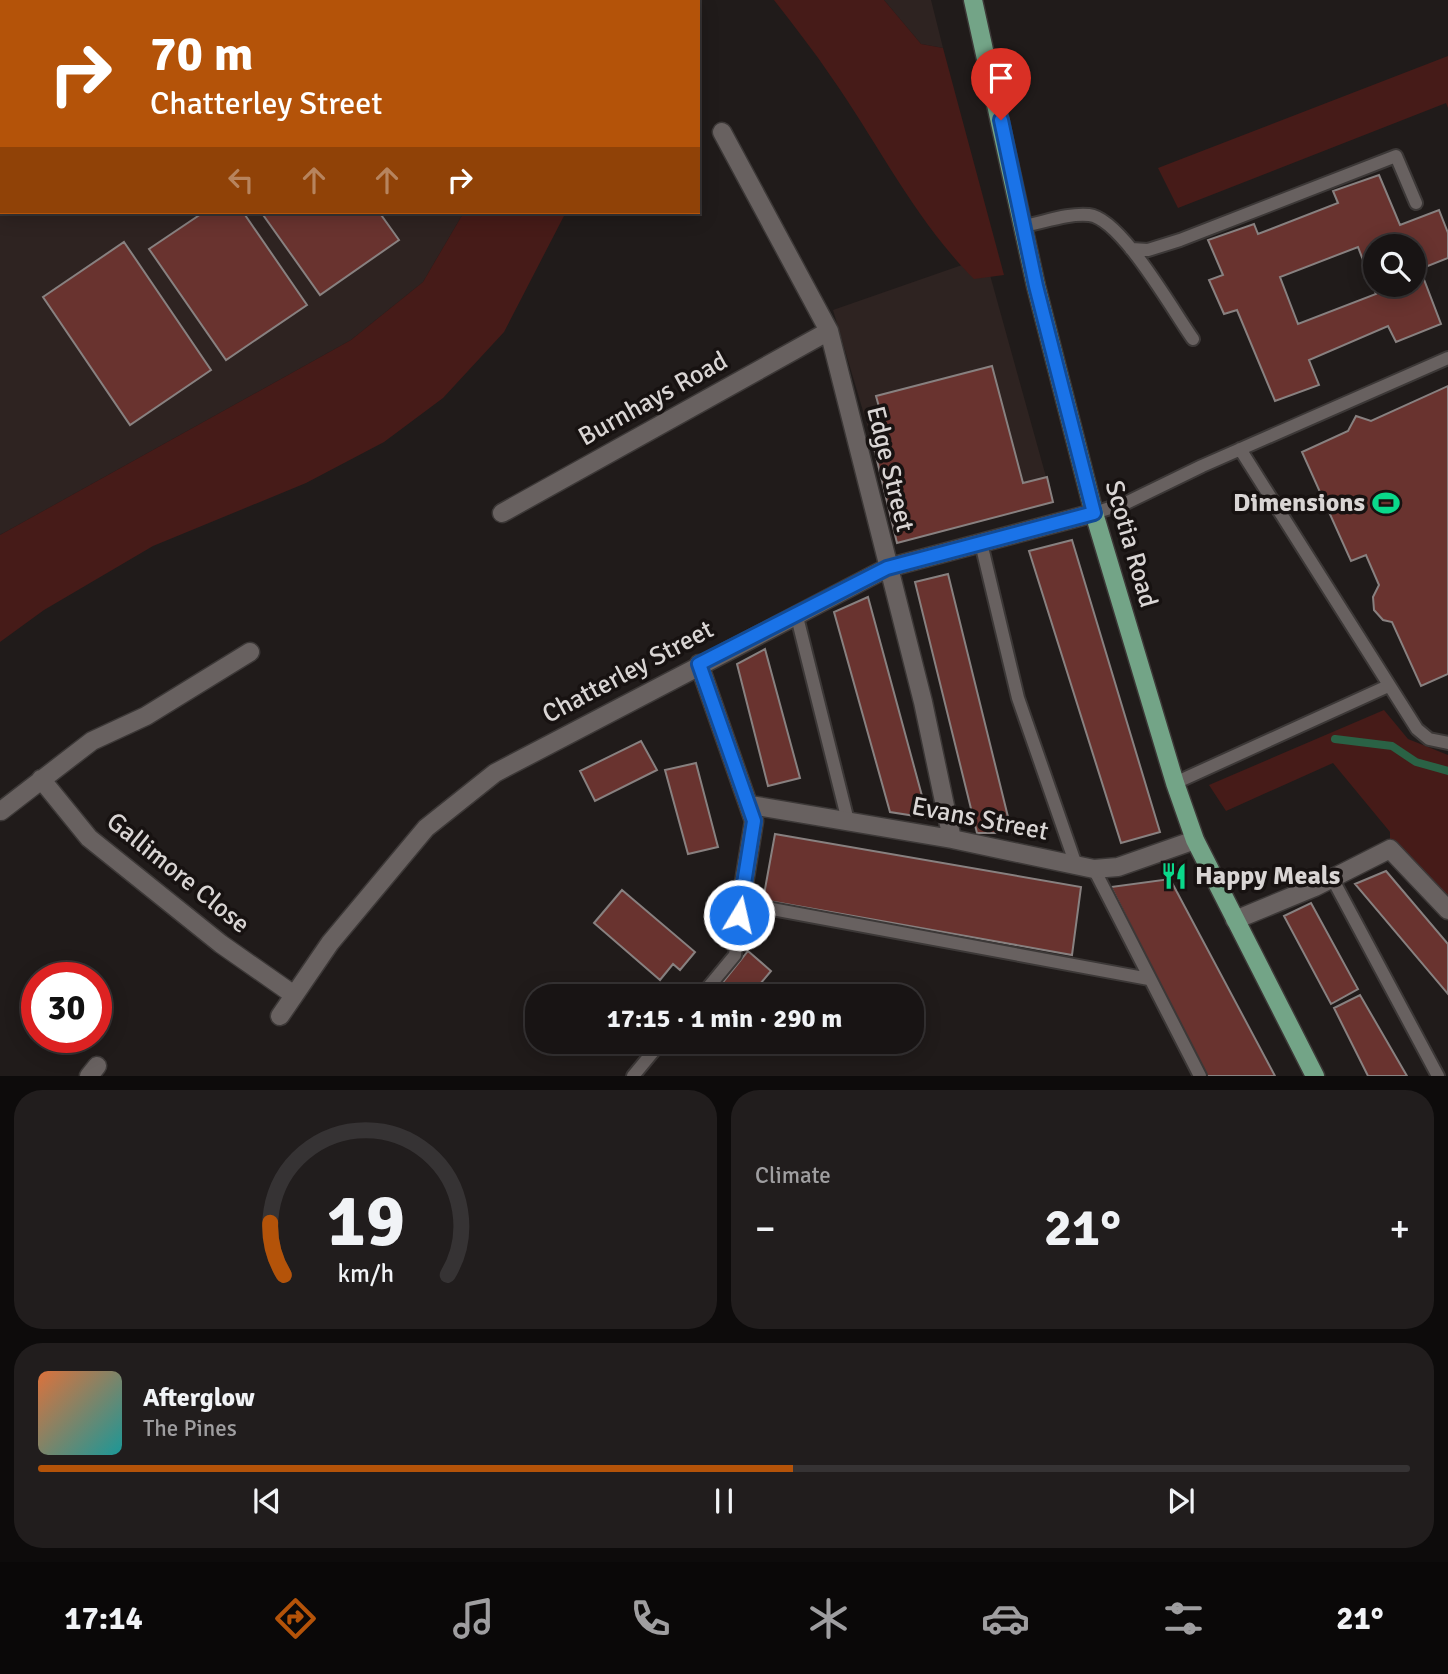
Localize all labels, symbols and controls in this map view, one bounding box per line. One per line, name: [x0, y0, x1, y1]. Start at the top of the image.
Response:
text: 70 m: [150, 24, 253, 84]
icon: right: [35, 28, 126, 119]
pin: [971, 48, 1031, 120]
icon: arrive: [982, 59, 1020, 97]
text: Chatterley Street: [150, 84, 383, 123]
icon: left: [222, 161, 260, 199]
icon: ahead: [295, 161, 333, 199]
icon: ahead: [368, 161, 406, 199]
icon: right: [441, 161, 479, 199]
map controls: [1363, 234, 1426, 297]
button: search: [1363, 234, 1426, 297]
street label: Burnhays Road: [573, 345, 733, 453]
street label: Edge Street: [859, 403, 921, 535]
street label: Scotia Road: [1098, 477, 1164, 611]
place label: Dimensions: [1233, 487, 1365, 519]
sports icon: Dimensions: [1371, 488, 1401, 518]
street label: Chatterley Street: [537, 614, 719, 730]
street label: Evans Street: [909, 790, 1051, 848]
street label: Gallimore Close: [100, 806, 256, 940]
place label: Happy Meals: [1195, 860, 1340, 892]
restaurant icon: Happy Meals: [1159, 861, 1189, 891]
position arrow: [702, 878, 776, 952]
speed limit sign: 30: [21, 962, 112, 1053]
text: 17:15 · 1 min · 290 m: [607, 1003, 842, 1035]
text: Climate: [755, 1161, 831, 1190]
text: 19: [326, 1178, 405, 1267]
text: 21°: [1044, 1196, 1121, 1260]
text: −: [755, 1205, 776, 1252]
text: +: [1389, 1205, 1410, 1252]
text: km/h: [337, 1258, 394, 1289]
text: Afterglow: [143, 1382, 255, 1414]
text: The Pines: [143, 1414, 237, 1443]
icon: previous: [248, 1482, 286, 1520]
icon: pause: [705, 1482, 743, 1520]
icon: next: [1162, 1482, 1200, 1520]
icon: directions: [271, 1594, 320, 1643]
icon: music: [449, 1594, 498, 1643]
icon: phone: [626, 1594, 675, 1643]
icon: climate: [804, 1594, 853, 1643]
icon: car: [981, 1594, 1030, 1643]
icon: filters: [1159, 1594, 1208, 1643]
text: 17:14: [64, 1599, 143, 1638]
text: 21°: [1336, 1599, 1384, 1638]

